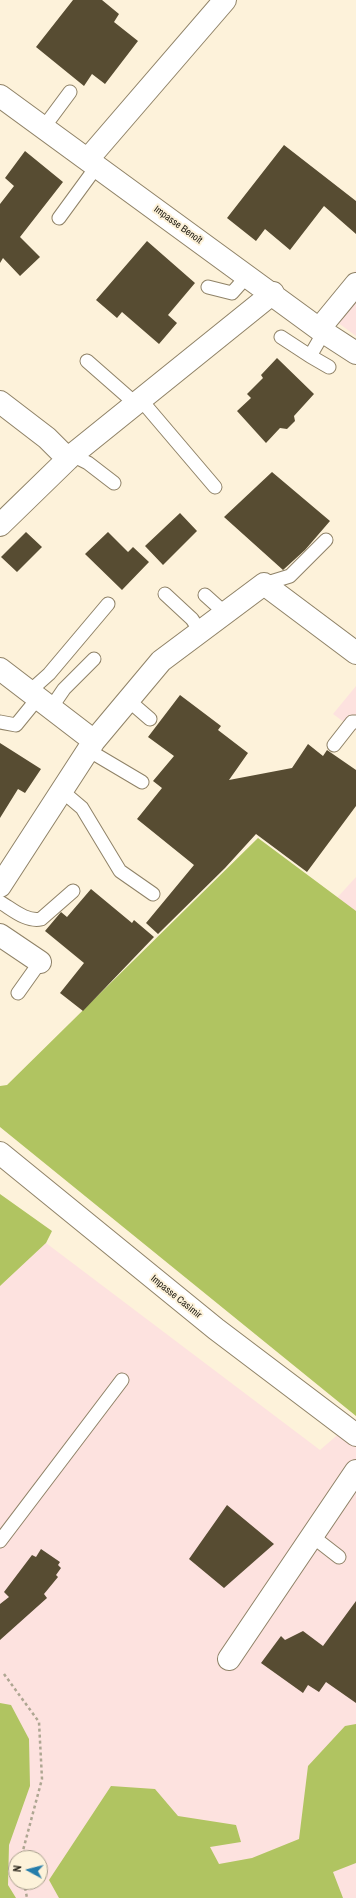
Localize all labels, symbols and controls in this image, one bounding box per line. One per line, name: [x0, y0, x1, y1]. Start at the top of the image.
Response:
street label: Impasse Benoît: [151, 203, 205, 247]
street label: Impasse Casimir: [148, 1273, 204, 1321]
north arrow: [8, 1850, 48, 1890]
text: N: [10, 1865, 24, 1873]

